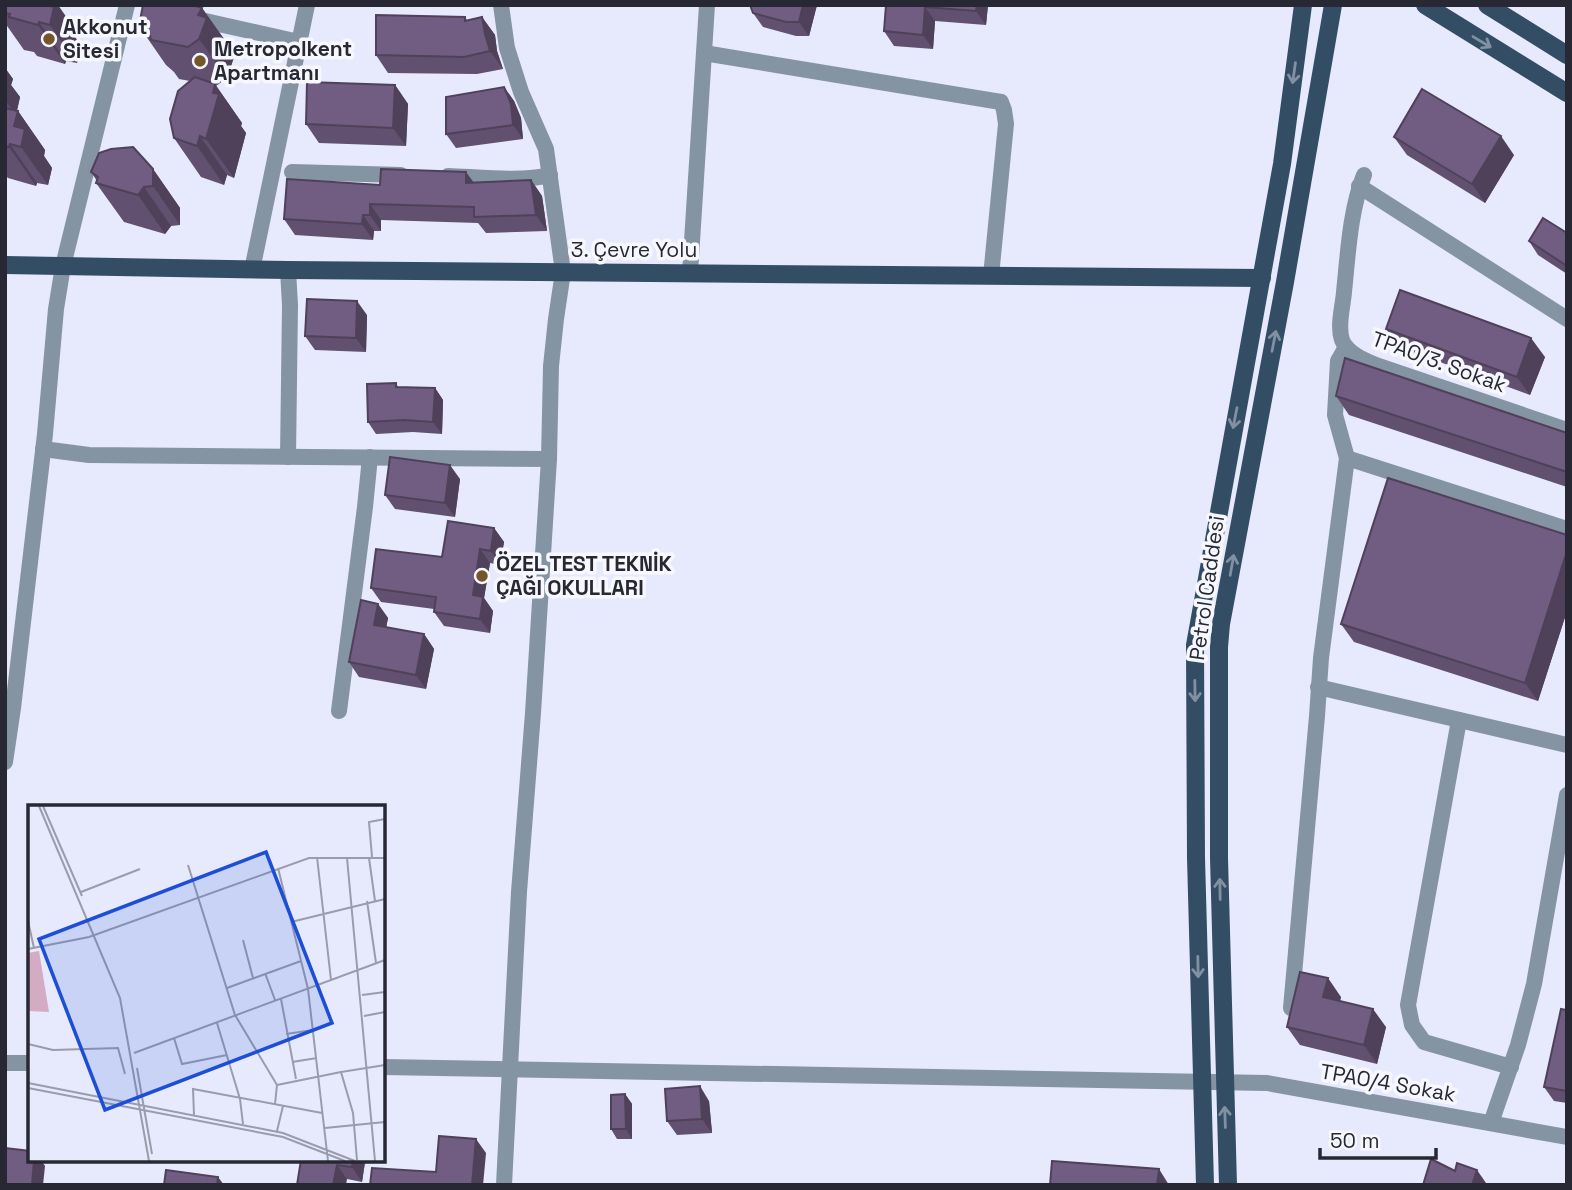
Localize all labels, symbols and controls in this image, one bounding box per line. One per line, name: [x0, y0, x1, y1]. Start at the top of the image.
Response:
place label: Akkonut Sitesi: [63, 13, 148, 64]
marker: Akkonut Sitesi: [41, 31, 57, 47]
place label: Metropolkent Apartmanı: [214, 35, 352, 86]
one-way arrow: [1472, 35, 1492, 49]
marker: Metropolkent Apartmanı: [192, 53, 208, 69]
one-way arrow: [1287, 61, 1300, 84]
street label: 3. Çevre Yolu: [571, 236, 697, 263]
street label: TPAO/3. Sokak: [1368, 325, 1510, 398]
one-way arrow: [1267, 330, 1281, 353]
one-way arrow: [1228, 406, 1242, 429]
street label: Petrol Caddesi: [1183, 514, 1230, 662]
place label: ÖZEL TEST TEKNİK ÇAĞI OKULLARI: [496, 550, 673, 601]
one-way arrow: [1226, 554, 1239, 577]
marker: ÖZEL TEST TEKNİK ÇAĞI OKULLARI: [474, 568, 490, 584]
one-way arrow: [1188, 679, 1201, 702]
inset map: [28, 805, 385, 1162]
one-way arrow: [1213, 878, 1227, 901]
one-way arrow: [1192, 956, 1205, 979]
street label: TPAO/4 Sokak: [1318, 1057, 1458, 1108]
one-way arrow: [1219, 1105, 1232, 1128]
scale bar: [1320, 1116, 1436, 1160]
text: 50 m: [1330, 1127, 1380, 1154]

